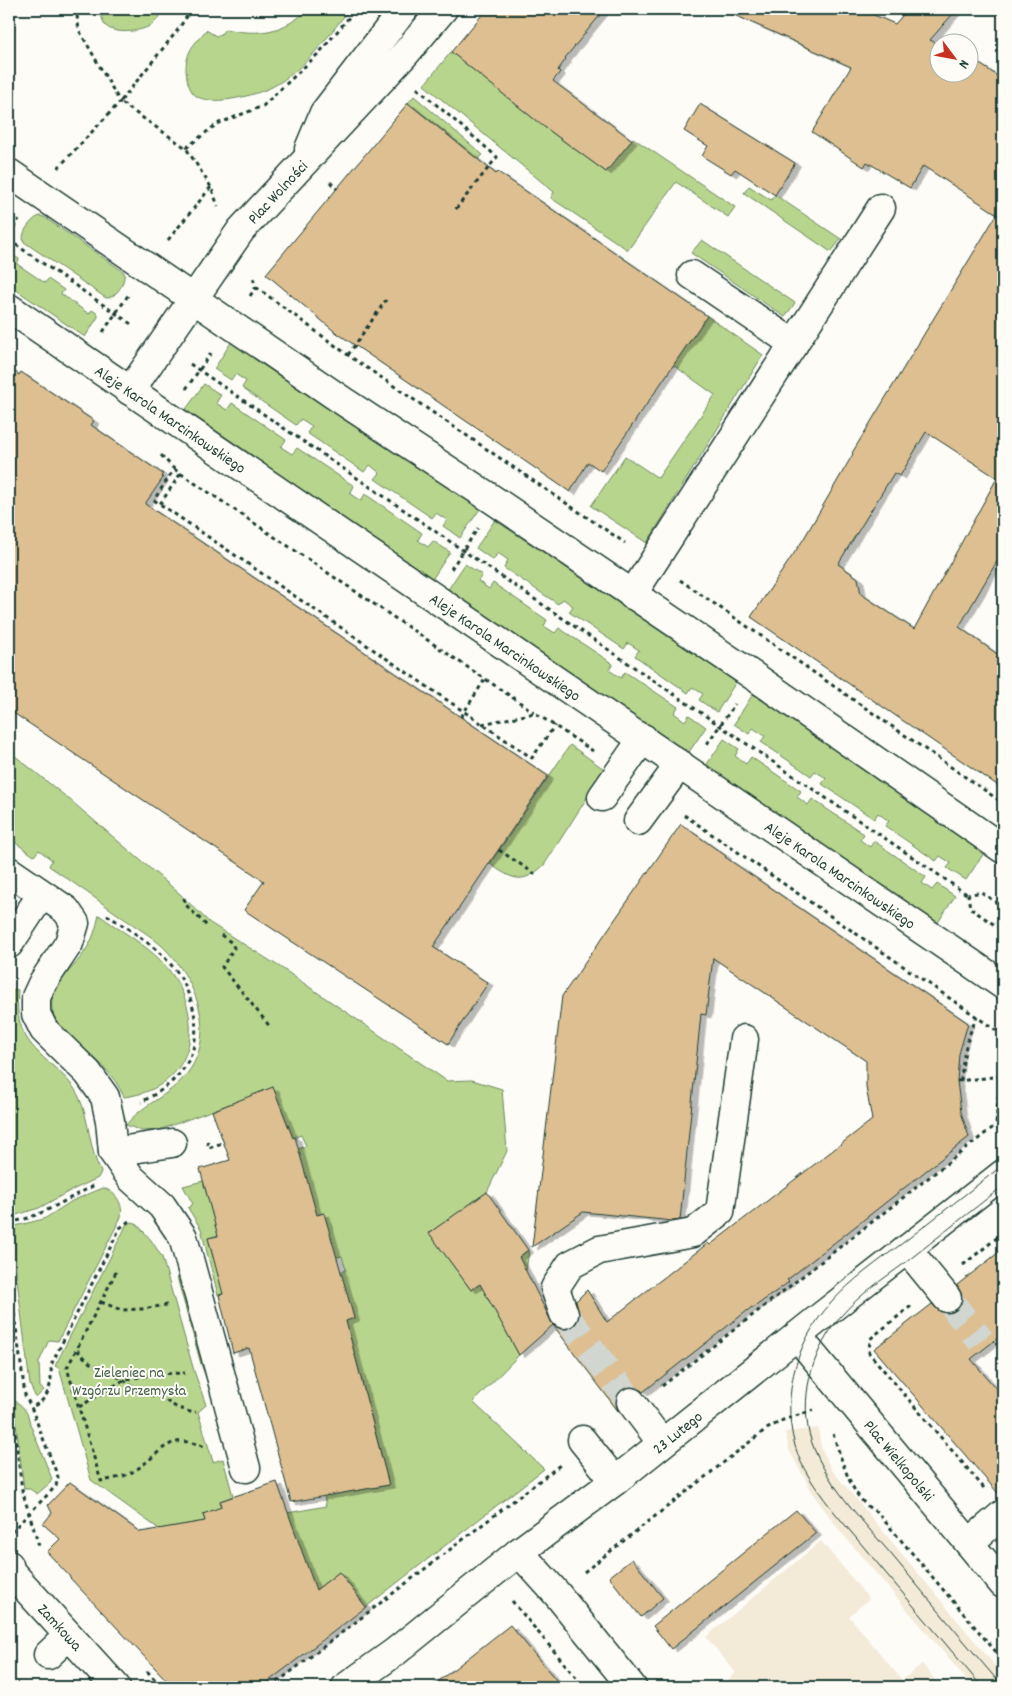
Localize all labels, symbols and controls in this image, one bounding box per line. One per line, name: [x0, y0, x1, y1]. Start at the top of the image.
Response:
north arrow: [930, 32, 980, 82]
text: N: [953, 56, 974, 72]
street label: Plac Wolności: [243, 156, 314, 230]
street label: Aleje Karola Marcinkowskiego: [89, 361, 250, 480]
street label: Aleje Karola Marcinkowskiego: [424, 589, 585, 708]
street label: Aleje Karola Marcinkowskiego: [759, 817, 919, 936]
park label: Zieleniec na Wzgórzu Przemysła: [72, 1362, 187, 1403]
street label: 23 Lutego: [648, 1406, 708, 1461]
street label: Plac Wielkopolski: [857, 1416, 939, 1507]
street label: Zamkowa: [31, 1599, 87, 1657]

